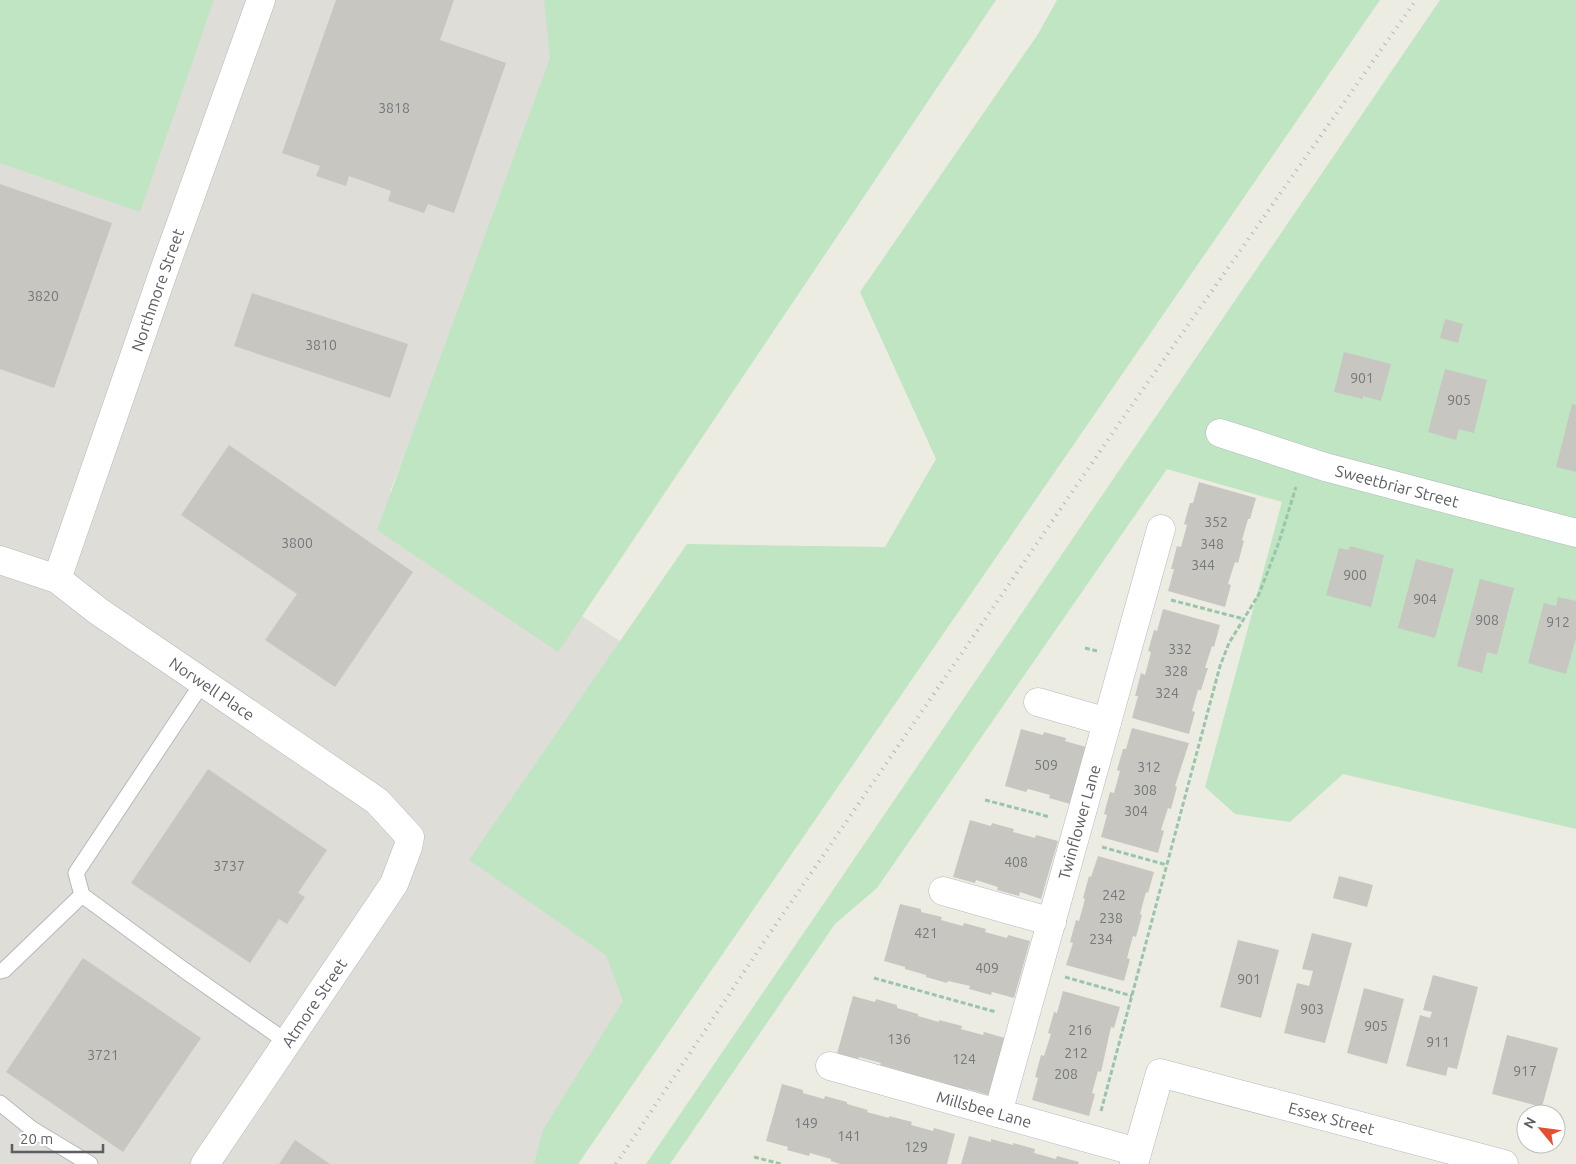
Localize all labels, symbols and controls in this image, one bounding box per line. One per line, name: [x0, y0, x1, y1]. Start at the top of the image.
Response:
house number: 3818: [378, 100, 410, 116]
street label: Northmore Street: [128, 225, 187, 354]
house number: 3820: [27, 288, 59, 304]
house number: 3810: [305, 337, 337, 353]
house number: 901: [1350, 370, 1374, 386]
house number: 905: [1447, 392, 1471, 408]
street label: Sweetbriar Street: [1334, 461, 1461, 511]
house number: 352: [1204, 514, 1228, 530]
house number: 3800: [281, 535, 313, 551]
house number: 348: [1200, 536, 1224, 552]
house number: 344: [1191, 557, 1215, 573]
house number: 900: [1343, 567, 1367, 583]
house number: 904: [1413, 591, 1437, 607]
house number: 908: [1475, 612, 1499, 628]
house number: 912: [1546, 614, 1570, 630]
house number: 332: [1168, 641, 1192, 657]
street label: Norwell Place: [166, 653, 258, 724]
house number: 328: [1164, 663, 1188, 679]
house number: 324: [1155, 685, 1179, 701]
house number: 509: [1034, 757, 1058, 773]
house number: 312: [1137, 759, 1161, 775]
street label: Twinflower Lane: [1055, 763, 1104, 882]
house number: 308: [1133, 782, 1157, 798]
house number: 304: [1124, 803, 1148, 819]
house number: 408: [1004, 854, 1028, 870]
house number: 3737: [213, 858, 245, 874]
house number: 242: [1102, 887, 1126, 903]
house number: 238: [1099, 910, 1123, 926]
house number: 421: [914, 925, 938, 941]
house number: 234: [1089, 931, 1113, 947]
street label: Atmore Street: [278, 955, 351, 1051]
house number: 409: [975, 960, 999, 976]
house number: 901: [1237, 971, 1261, 987]
house number: 903: [1300, 1001, 1324, 1017]
house number: 905: [1364, 1018, 1388, 1034]
house number: 216: [1068, 1022, 1092, 1038]
house number: 136: [887, 1031, 911, 1047]
house number: 911: [1426, 1034, 1450, 1050]
house number: 212: [1064, 1045, 1088, 1061]
house number: 3721: [87, 1047, 119, 1063]
house number: 124: [952, 1051, 976, 1067]
house number: 917: [1513, 1063, 1537, 1079]
house number: 208: [1054, 1066, 1078, 1082]
street label: Millsbee Lane: [934, 1087, 1034, 1131]
street label: Essex Street: [1287, 1098, 1377, 1139]
north arrow: [1516, 1104, 1566, 1154]
text: N: [1520, 1114, 1539, 1131]
house number: 149: [794, 1115, 818, 1131]
scale bar: [12, 1122, 104, 1154]
house number: 141: [837, 1128, 861, 1144]
text: 20 m: [20, 1130, 53, 1147]
house number: 129: [904, 1139, 928, 1155]

